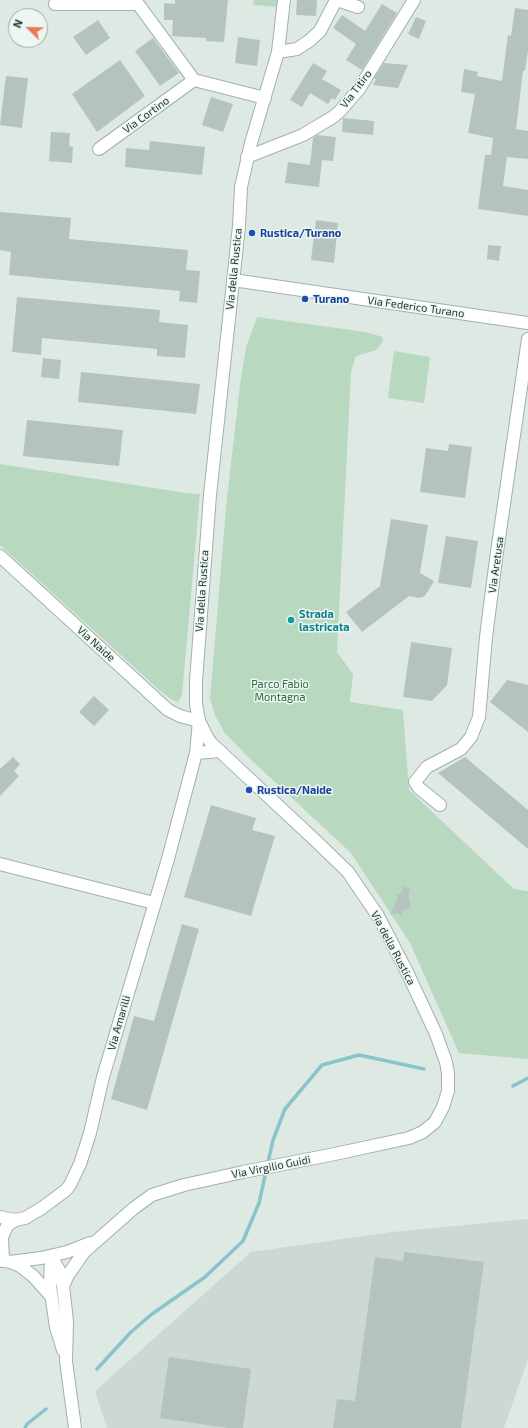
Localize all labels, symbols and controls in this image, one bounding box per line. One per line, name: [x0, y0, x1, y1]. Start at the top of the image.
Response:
north arrow: [8, 8, 48, 48]
text: N: [10, 17, 25, 30]
street label: Via Titiro: [337, 67, 375, 111]
street label: Via Cortino: [120, 94, 172, 136]
place label: Rustica/Turano: [260, 226, 341, 240]
street label: Via della Rustica: [223, 227, 245, 311]
marker: Rustica/Turano: [247, 228, 257, 238]
place label: Turano: [313, 292, 349, 306]
marker: Turano: [300, 294, 310, 304]
street label: Via Federico Turano: [367, 294, 465, 320]
street label: Via Aretusa: [485, 536, 507, 594]
street label: Via della Rustica: [193, 550, 211, 632]
place label: Strada lastricata: [299, 607, 350, 633]
marker: Strada lastricata: [286, 615, 296, 625]
street label: Via Naide: [74, 623, 118, 665]
park label: Parco Fabio Montagna: [251, 677, 309, 703]
place label: Rustica/Naide: [257, 783, 332, 797]
marker: Rustica/Naide: [244, 785, 254, 795]
street label: Via della Rustica: [368, 909, 418, 987]
street label: Via Amarilli: [105, 994, 133, 1052]
street label: Via Virgilio Guidi: [230, 1153, 312, 1181]

